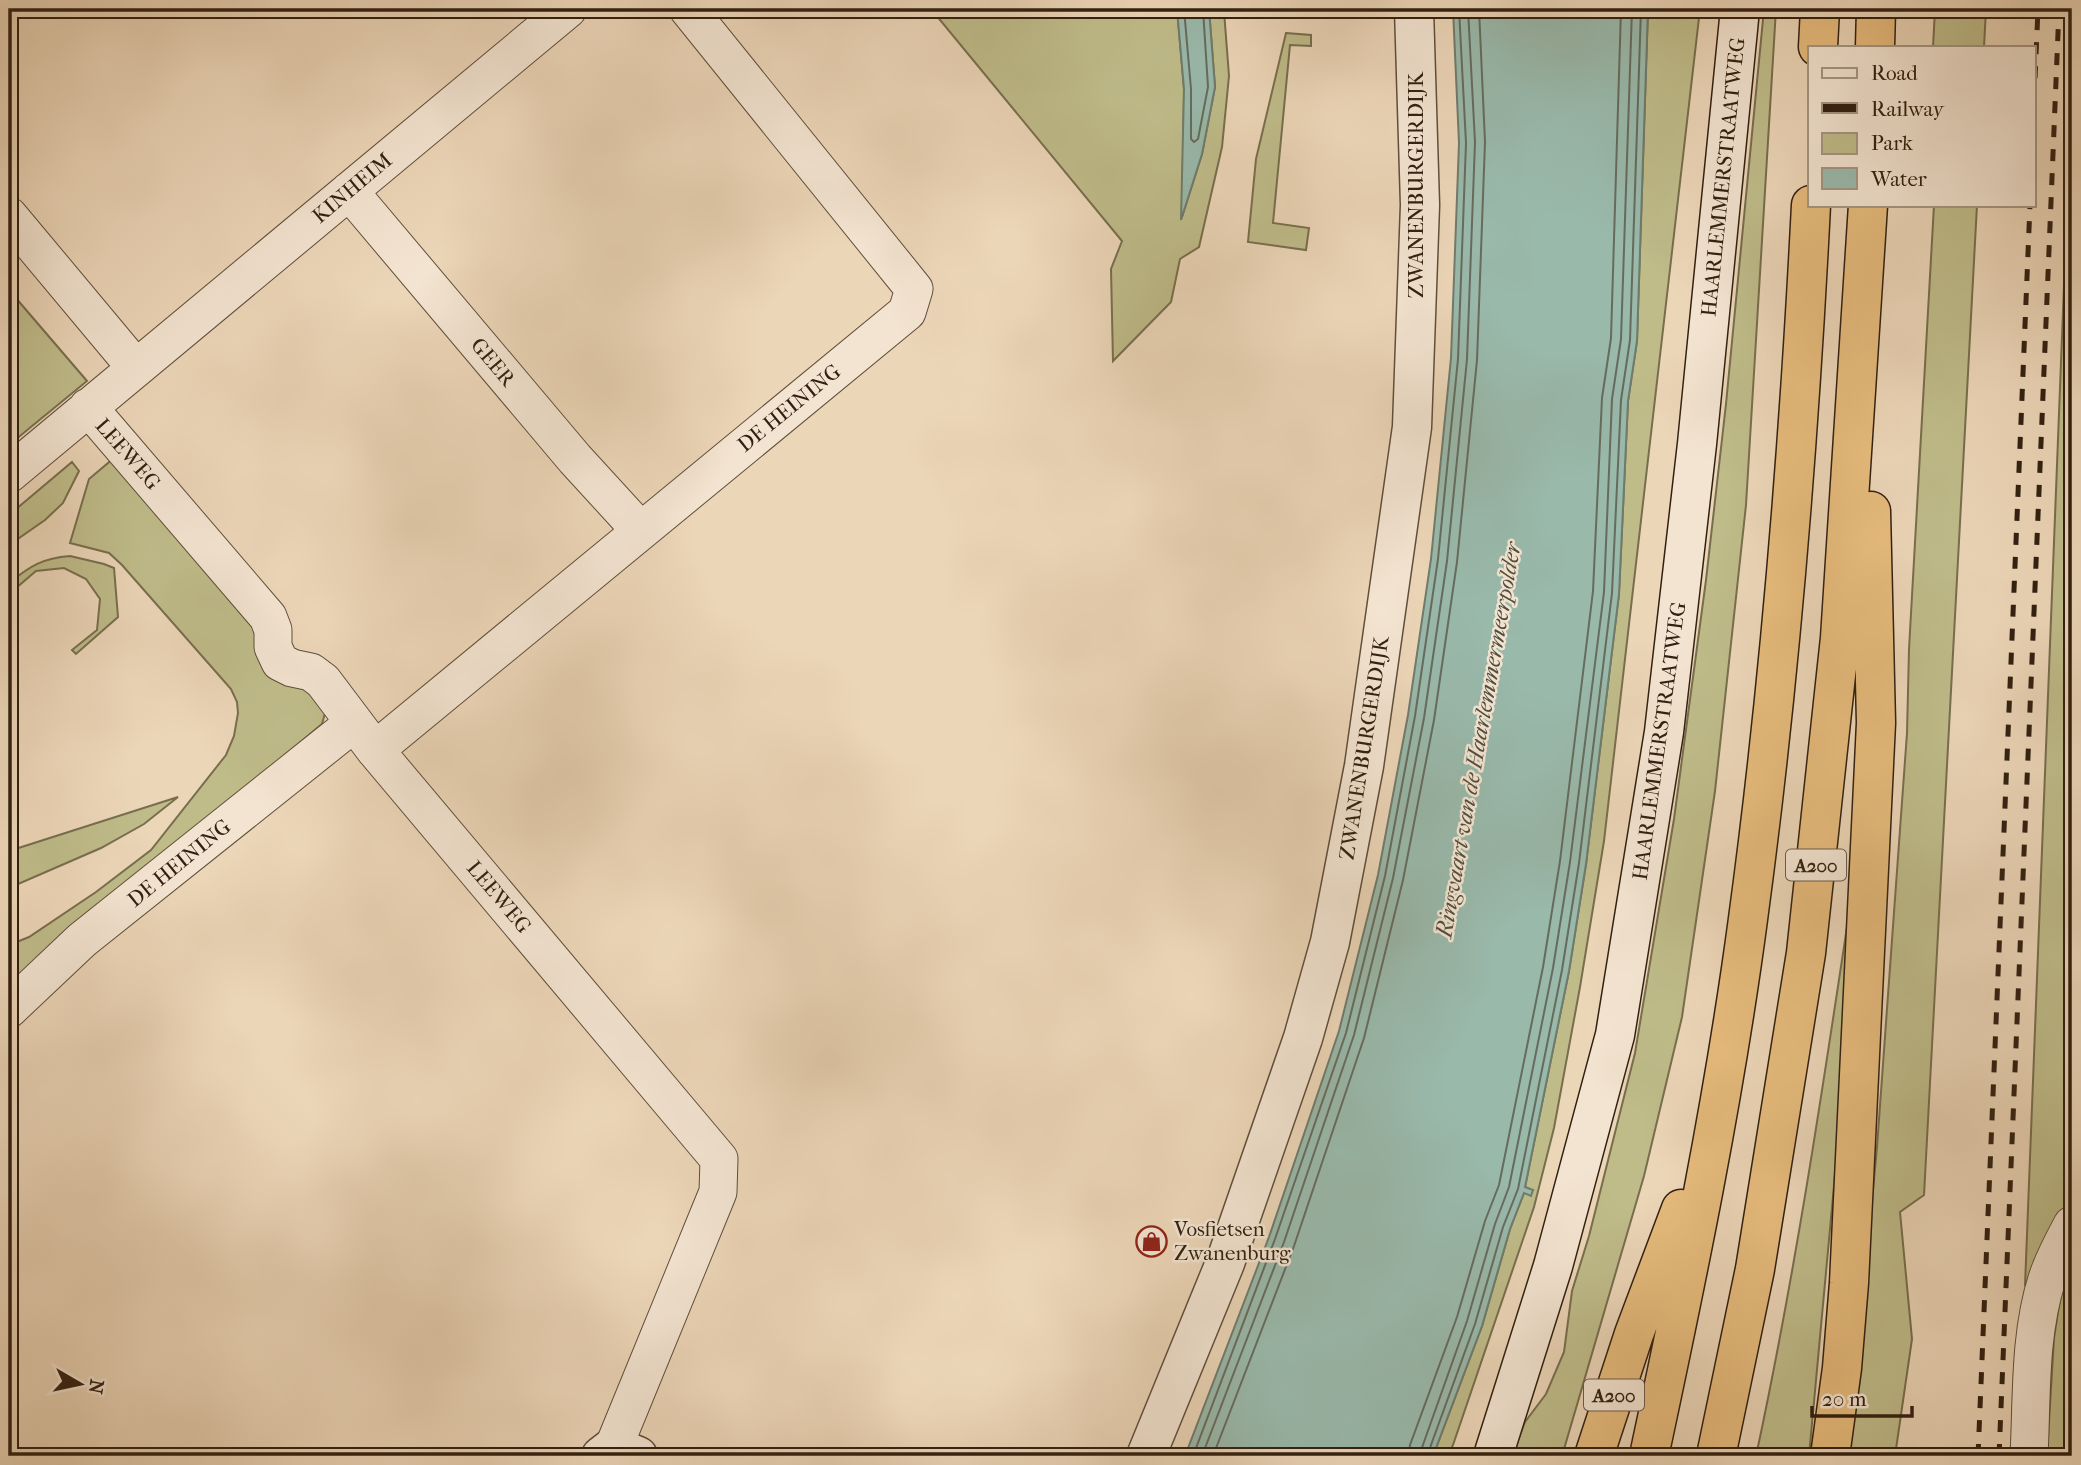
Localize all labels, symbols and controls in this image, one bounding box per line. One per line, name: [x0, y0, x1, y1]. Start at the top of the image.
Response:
street label: HAARLEMMERSTRAATWEG: [1696, 36, 1750, 318]
legend: [1808, 46, 2036, 206]
text: Road: [1871, 61, 1918, 85]
street label: ZWANENBURGERDIJK: [1404, 70, 1428, 298]
text: Railway: [1871, 97, 1945, 121]
text: Park: [1871, 131, 1913, 155]
street label: KINHEIM: [307, 148, 397, 228]
text: Water: [1870, 167, 1927, 191]
street label: GEER: [466, 333, 521, 392]
street label: DE HEINING: [733, 359, 845, 457]
street label: LEEWEG: [91, 413, 166, 495]
water label: Ringvaart van de Haarlemmermeerpolder: [1430, 539, 1527, 942]
street label: HAARLEMMERSTRAATWEG: [1628, 600, 1690, 882]
street label: ZWANENBURGERDIJK: [1334, 633, 1394, 862]
street label: DE HEINING: [123, 814, 235, 912]
road number: A200: [1786, 850, 1846, 880]
street label: LEEWEG: [462, 856, 536, 938]
place label: Vosfietsen Zwanenburg: [1173, 1217, 1291, 1265]
shop icon: Vosfietsen Zwanenburg: [1134, 1224, 1168, 1258]
north arrow: [46, 1350, 116, 1420]
scale bar: [1812, 1374, 1911, 1418]
text: N: [84, 1378, 108, 1396]
road number: A200: [1584, 1380, 1644, 1410]
text: 20 m: [1822, 1387, 1867, 1411]

